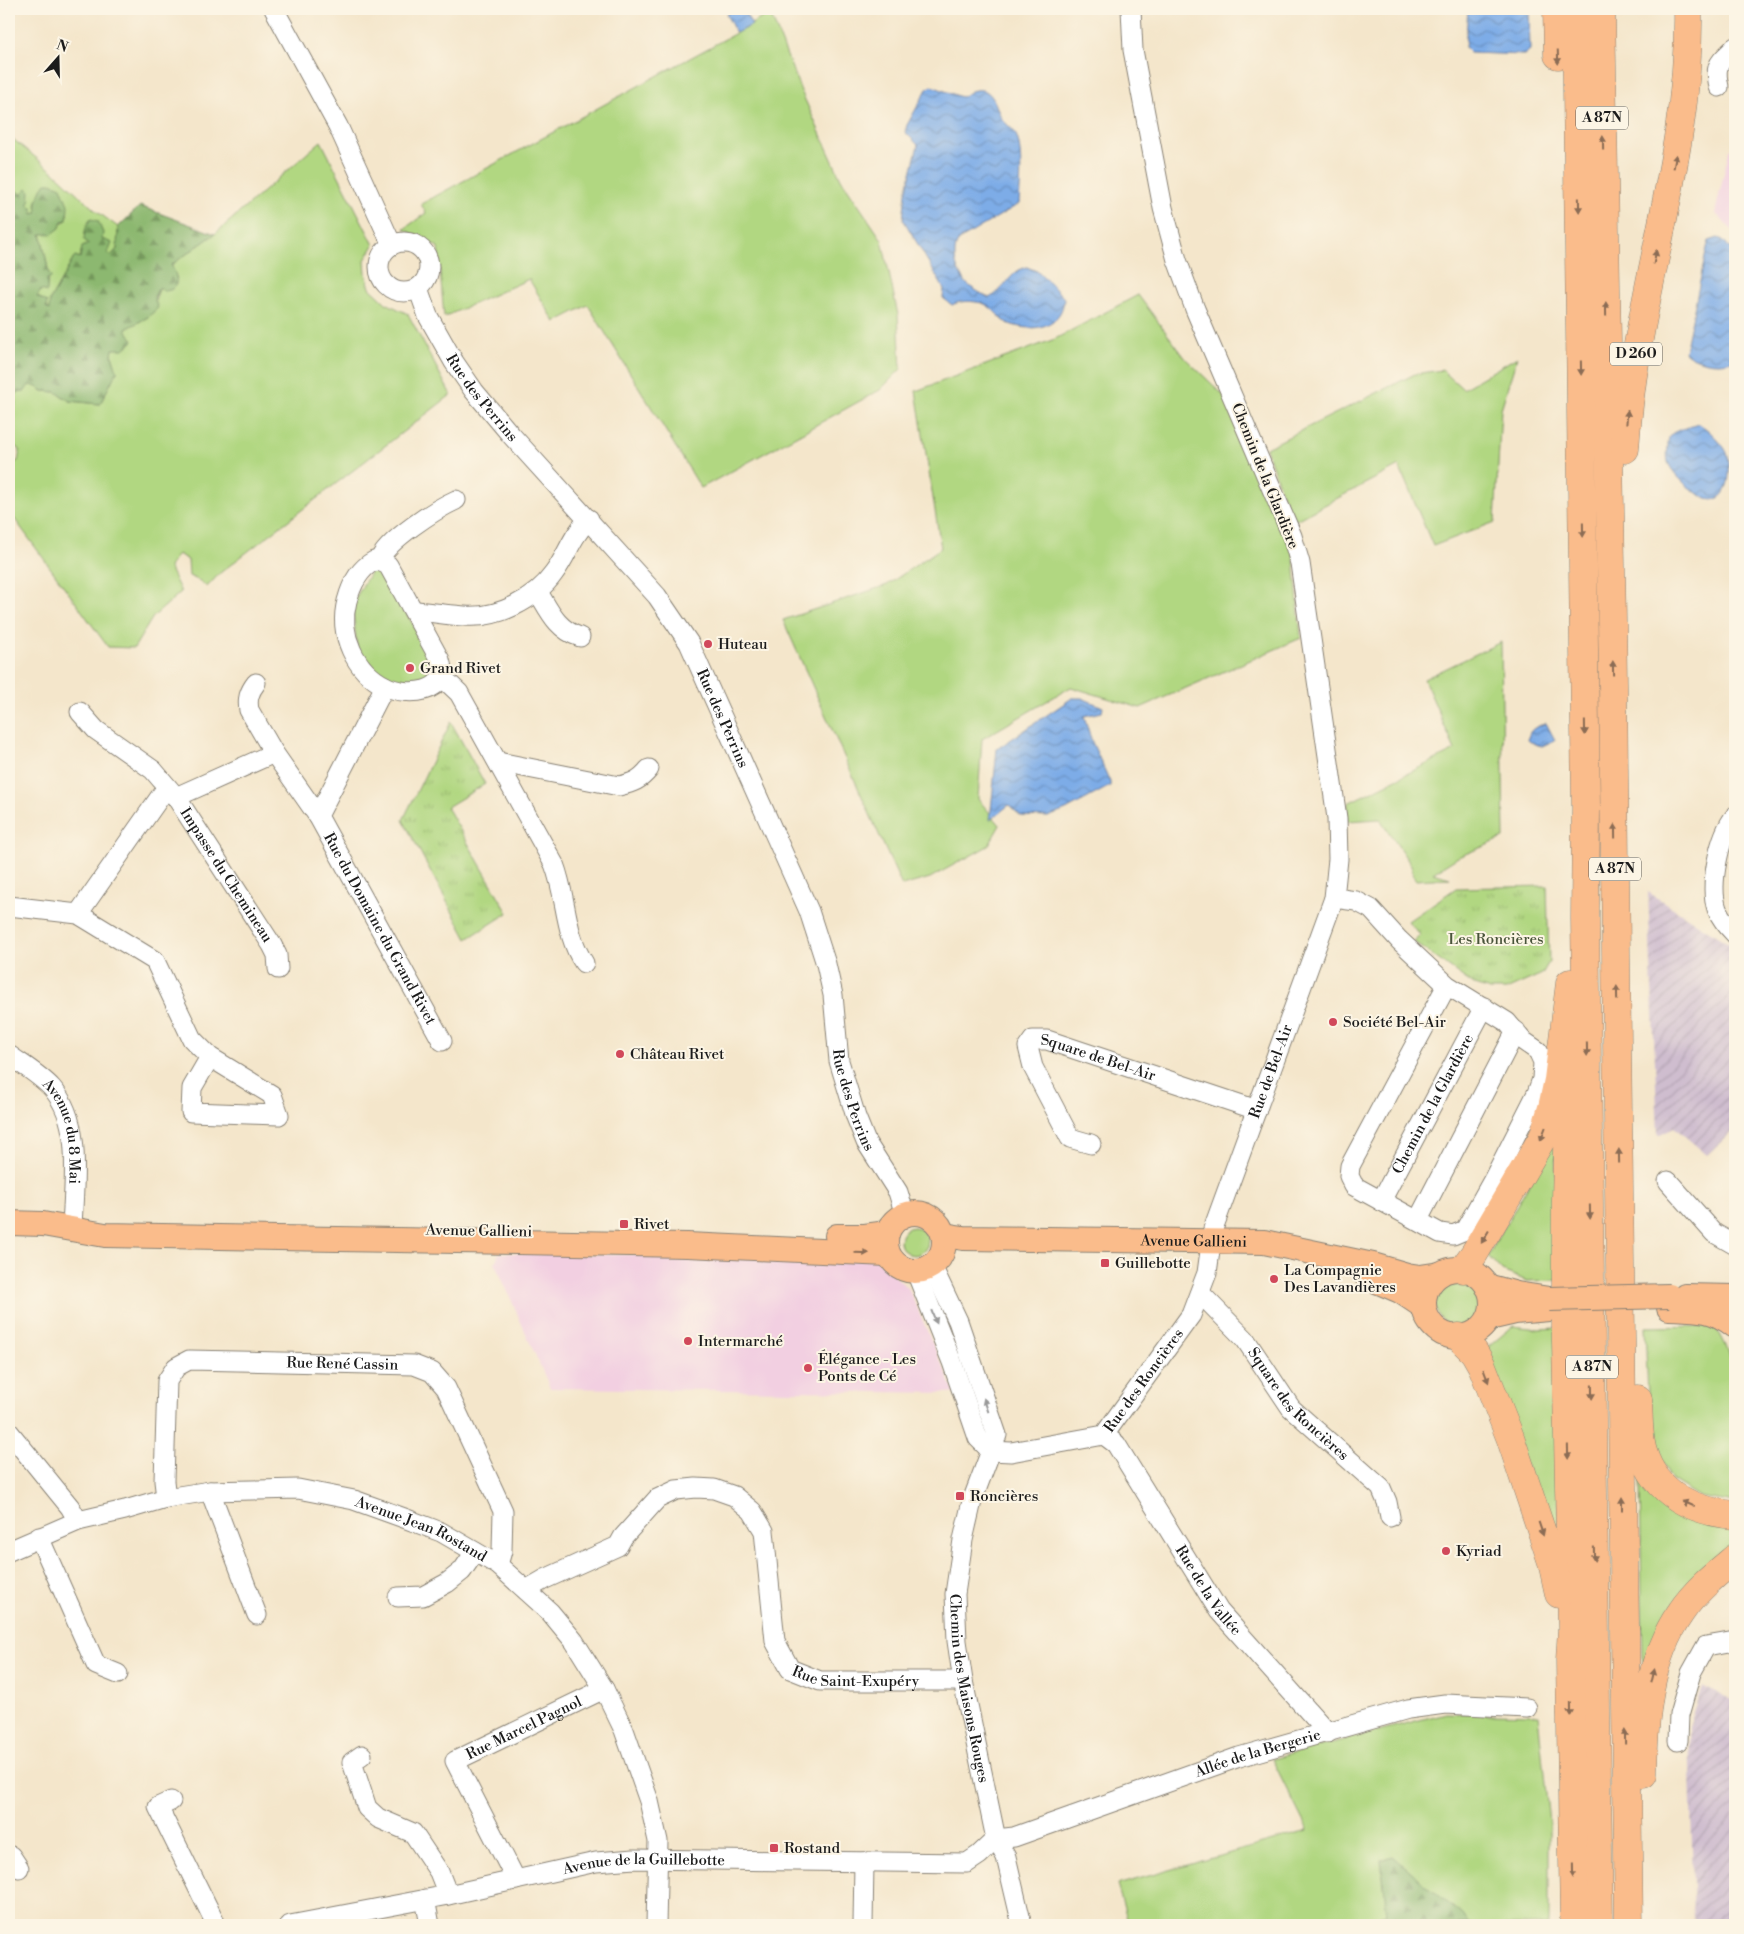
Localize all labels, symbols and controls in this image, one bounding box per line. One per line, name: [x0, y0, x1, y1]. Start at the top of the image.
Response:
north arrow: [32, 32, 82, 82]
text: N: [54, 36, 70, 57]
one-way arrow: [1555, 50, 1563, 66]
road number: A 87N: [1576, 106, 1628, 130]
one-way arrow: [1599, 135, 1607, 151]
one-way arrow: [1671, 154, 1679, 169]
one-way arrow: [1575, 198, 1583, 214]
one-way arrow: [1652, 248, 1660, 264]
one-way arrow: [1602, 301, 1610, 317]
road number: D 260: [1610, 342, 1662, 366]
street label: Rue des Perrins: [442, 351, 522, 446]
one-way arrow: [1577, 360, 1585, 376]
street label: Chemin de la Glardière: [1227, 400, 1303, 552]
one-way arrow: [1623, 408, 1631, 424]
one-way arrow: [1579, 523, 1587, 539]
place label: Huteau: [718, 635, 768, 654]
marker: Huteau: [702, 638, 714, 650]
place label: Grand Rivet: [420, 659, 502, 678]
one-way arrow: [1609, 660, 1617, 676]
marker: Grand Rivet: [404, 662, 416, 674]
street label: Rue des Perrins: [692, 666, 753, 771]
one-way arrow: [1581, 720, 1589, 736]
street label: Impasse du Chemineau: [176, 804, 277, 946]
one-way arrow: [1611, 823, 1619, 839]
street label: Rue du Domaine du Grand Rivet: [319, 829, 441, 1029]
road number: A 87N: [1589, 858, 1641, 881]
park label: Les Roncières: [1448, 930, 1544, 949]
one-way arrow: [1613, 985, 1621, 1001]
place label: Société Bel-Air: [1343, 1013, 1447, 1032]
marker: Société Bel-Air: [1327, 1016, 1339, 1028]
street label: Rue de Bel-Air: [1245, 1021, 1297, 1121]
street label: Square de Bel-Air: [1041, 1031, 1159, 1085]
street label: Chemin de la Glardière: [1388, 1031, 1478, 1177]
one-way arrow: [1583, 1041, 1591, 1057]
place label: Château Rivet: [630, 1045, 725, 1064]
marker: Château Rivet: [614, 1048, 626, 1060]
street label: Rue des Perrins: [828, 1048, 879, 1155]
street label: Avenue du 8 Mai: [38, 1074, 84, 1185]
one-way arrow: [1539, 1127, 1547, 1141]
one-way arrow: [1615, 1148, 1623, 1164]
one-way arrow: [1586, 1204, 1594, 1220]
place label: Rivet: [634, 1215, 670, 1234]
marker: Rivet: [618, 1218, 630, 1230]
street label: Avenue Gallieni: [425, 1221, 532, 1241]
one-way arrow: [1480, 1230, 1489, 1243]
street label: Avenue Gallieni: [1139, 1231, 1247, 1251]
one-way arrow: [854, 1249, 870, 1257]
place label: Guillebotte: [1115, 1254, 1191, 1273]
marker: Guillebotte: [1099, 1257, 1111, 1269]
place label: La Compagnie Des Lavandières: [1284, 1261, 1396, 1297]
marker: La Compagnie Des Lavandières: [1268, 1273, 1280, 1285]
one-way arrow: [930, 1310, 938, 1325]
street label: Rue des Roncières: [1100, 1325, 1188, 1436]
place label: Intermarché: [698, 1332, 783, 1351]
marker: Intermarché: [682, 1335, 694, 1347]
street label: Square des Roncières: [1244, 1344, 1353, 1464]
place label: Élégance - Les Ponts de Cé: [818, 1349, 916, 1386]
street label: Rue René Cassin: [286, 1353, 399, 1374]
road number: A 87N: [1566, 1355, 1618, 1378]
marker: Élégance - Les Ponts de Cé: [802, 1362, 814, 1374]
one-way arrow: [1483, 1369, 1491, 1384]
one-way arrow: [1588, 1384, 1596, 1400]
one-way arrow: [982, 1398, 990, 1413]
one-way arrow: [1564, 1444, 1572, 1460]
place label: Roncières: [970, 1487, 1038, 1506]
marker: Roncières: [954, 1490, 966, 1502]
street label: Avenue Jean Rostand: [352, 1491, 491, 1566]
one-way arrow: [1618, 1496, 1626, 1512]
one-way arrow: [1681, 1500, 1695, 1508]
one-way arrow: [1538, 1522, 1546, 1537]
street label: Rue de la Vallée: [1171, 1542, 1246, 1639]
place label: Kyriad: [1456, 1542, 1502, 1561]
marker: Kyriad: [1440, 1545, 1452, 1557]
one-way arrow: [1590, 1546, 1598, 1562]
street label: Chemin des Maisons Rouges: [946, 1593, 993, 1784]
street label: Rue Saint-Exupéry: [789, 1661, 920, 1691]
one-way arrow: [1649, 1669, 1657, 1684]
street label: Rue Marcel Pagnol: [463, 1692, 585, 1764]
one-way arrow: [1566, 1701, 1574, 1717]
street label: Allée de la Bergerie: [1191, 1725, 1323, 1782]
one-way arrow: [1621, 1728, 1629, 1744]
place label: Rostand: [784, 1839, 840, 1858]
marker: Rostand: [768, 1842, 780, 1854]
street label: Avenue de la Guillebotte: [560, 1849, 725, 1879]
one-way arrow: [1569, 1863, 1577, 1879]

